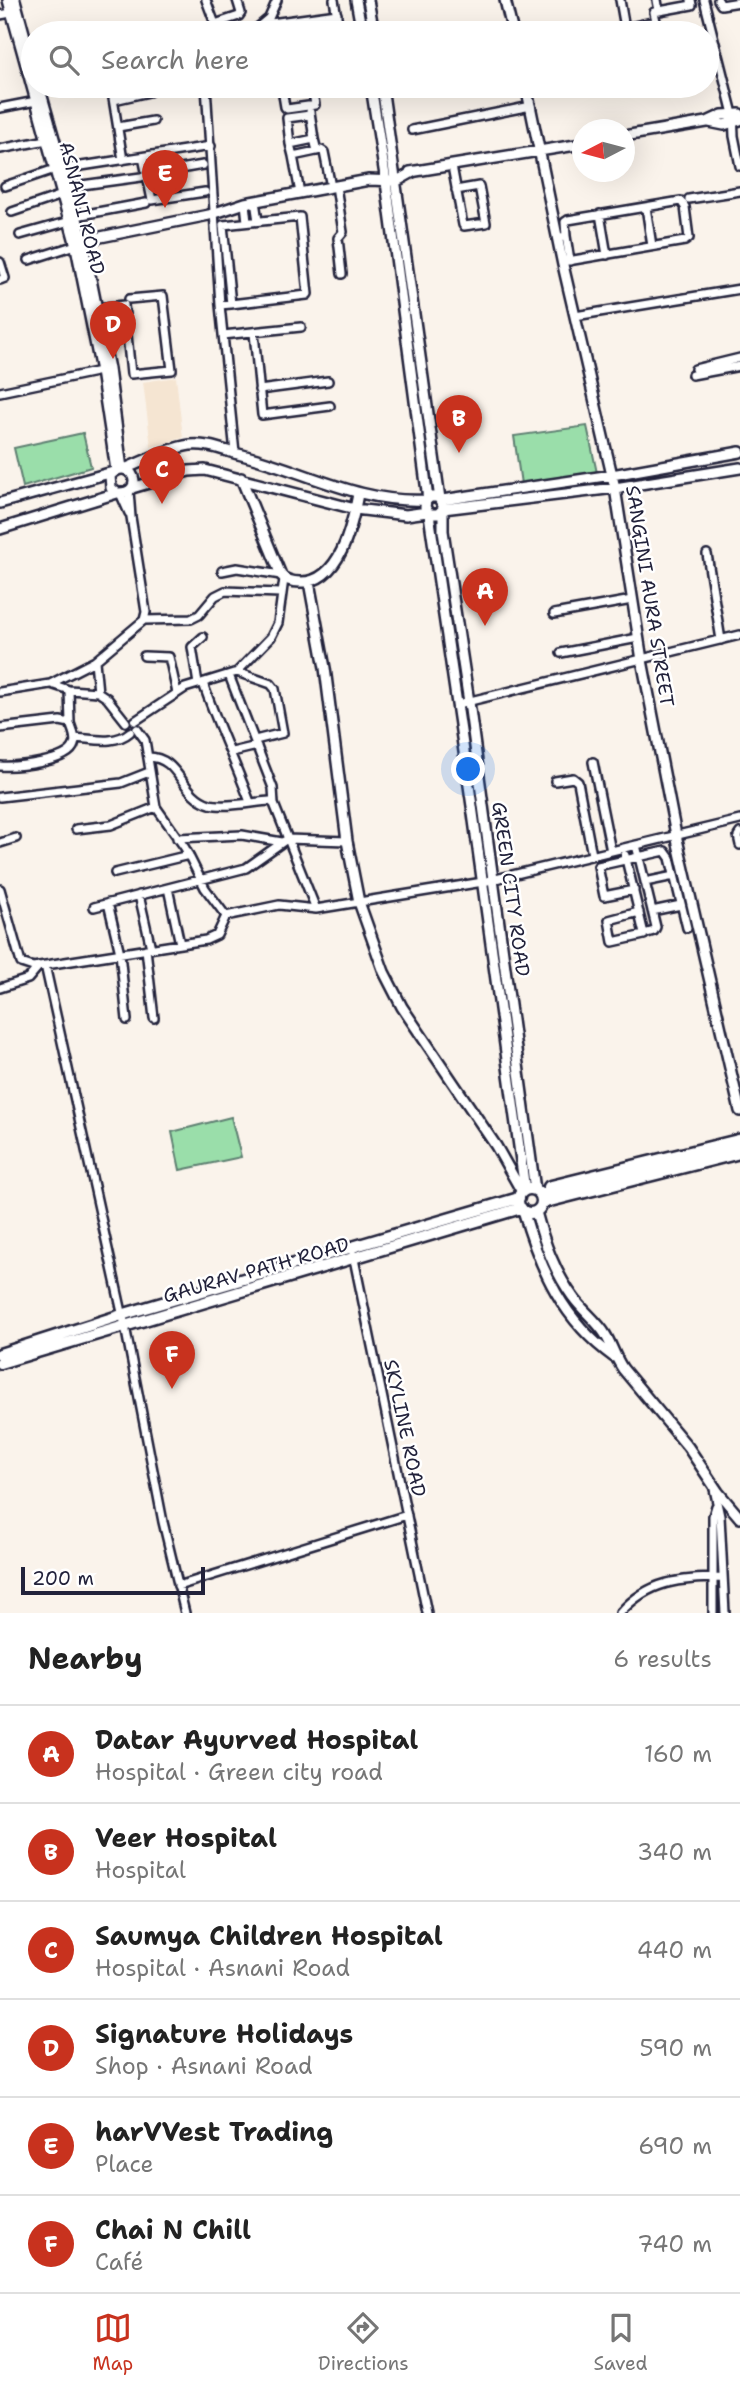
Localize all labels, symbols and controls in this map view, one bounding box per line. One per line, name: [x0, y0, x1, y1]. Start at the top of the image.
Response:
search box: [21, 21, 719, 98]
icon: search: [45, 41, 83, 79]
text: Search here: [101, 42, 250, 77]
north arrow: [572, 119, 635, 182]
street label: ASNANI ROAD: [53, 139, 111, 277]
pin: E: [142, 150, 188, 208]
pin: D: [90, 301, 136, 359]
pin: B: [436, 395, 482, 453]
pin: C: [139, 446, 185, 504]
street label: SANGINI AURA STREET: [620, 484, 680, 709]
pin: A: [462, 568, 508, 626]
your location: [451, 752, 485, 786]
street label: GREEN CITY ROAD: [486, 800, 536, 978]
street label: GAURAV PATH ROAD: [160, 1231, 352, 1309]
pin: F: [149, 1331, 195, 1389]
street label: SKYLINE ROAD: [378, 1357, 432, 1499]
scale bar: [21, 1564, 205, 1596]
text: 200 m: [32, 1566, 94, 1591]
text: Nearby: [28, 1638, 143, 1679]
text: 6 results: [613, 1644, 712, 1674]
text: Datar Ayurved Hospital: [95, 1722, 418, 1757]
text: A: [42, 1739, 60, 1769]
text: 160 m: [644, 1739, 712, 1769]
text: Hospital · Green city road: [95, 1757, 383, 1787]
text: Veer Hospital: [95, 1820, 277, 1855]
text: B: [44, 1837, 58, 1867]
text: 340 m: [637, 1837, 712, 1867]
text: Hospital: [95, 1855, 186, 1885]
text: Saumya Children Hospital: [95, 1918, 443, 1953]
text: C: [44, 1935, 58, 1965]
text: 440 m: [637, 1935, 712, 1965]
text: Hospital · Asnani Road: [95, 1953, 350, 1983]
text: Signature Holidays: [95, 2016, 353, 2051]
text: D: [43, 2033, 59, 2063]
text: 590 m: [639, 2033, 712, 2063]
text: Shop · Asnani Road: [95, 2051, 313, 2081]
text: harVVest Trading: [95, 2114, 333, 2149]
text: E: [43, 2131, 59, 2161]
text: 690 m: [638, 2131, 712, 2161]
text: Place: [95, 2149, 154, 2179]
text: Chai N Chill: [95, 2212, 251, 2247]
text: F: [44, 2229, 58, 2259]
text: 740 m: [637, 2229, 712, 2259]
text: Café: [95, 2247, 143, 2277]
tab: Map: [92, 2309, 133, 2376]
tab: Directions: [318, 2309, 409, 2376]
tab: Saved: [594, 2309, 648, 2376]

